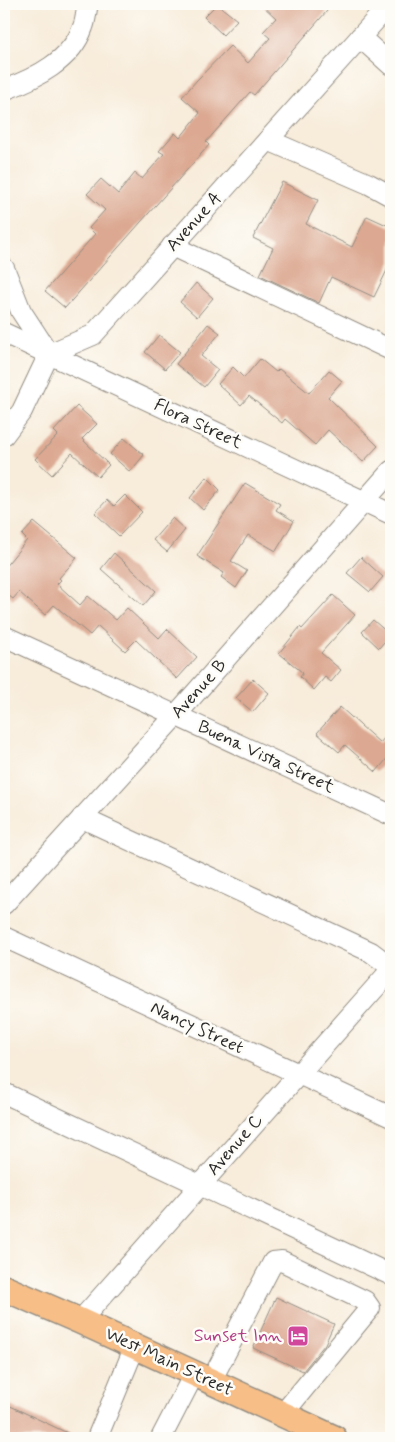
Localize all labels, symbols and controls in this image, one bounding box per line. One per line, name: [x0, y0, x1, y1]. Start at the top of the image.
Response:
street label: Avenue A: [161, 187, 227, 257]
street label: Flora Street: [150, 393, 246, 455]
street label: Avenue B: [166, 654, 232, 724]
street label: Buena Vista Street: [194, 715, 339, 799]
street label: Nancy Street: [147, 996, 248, 1060]
street label: Avenue C: [202, 1109, 268, 1181]
street label: West Main Street: [101, 1322, 237, 1402]
place label: Sunset Inn: [194, 1324, 282, 1348]
hotel icon: Sunset Inn: [286, 1324, 310, 1348]

